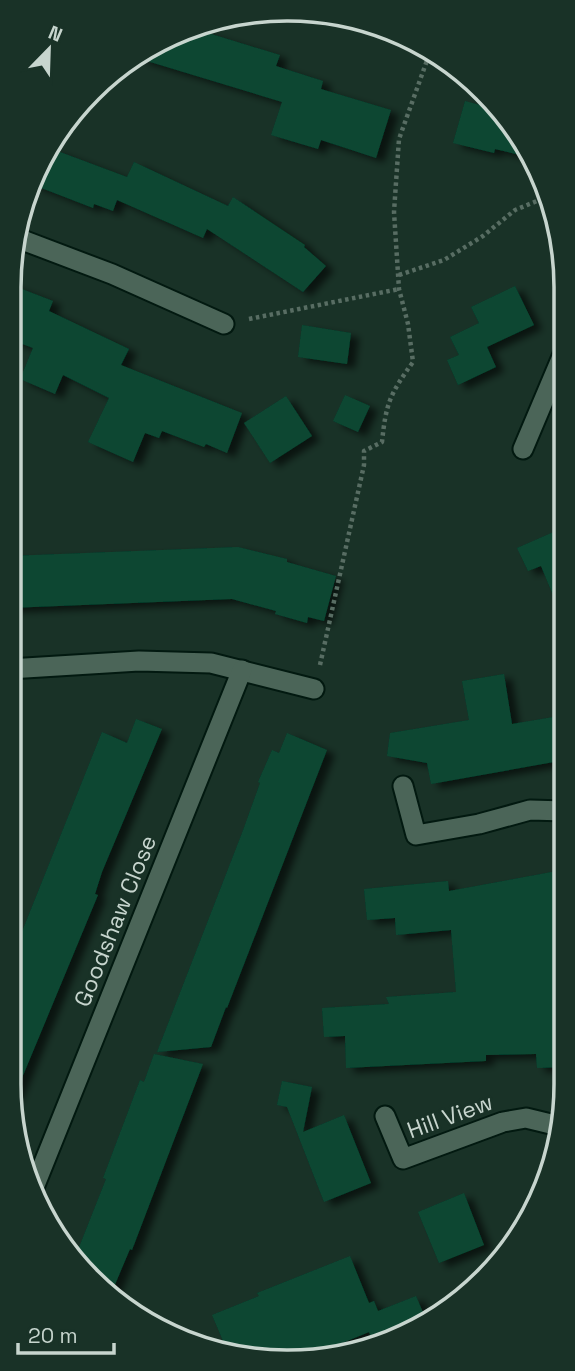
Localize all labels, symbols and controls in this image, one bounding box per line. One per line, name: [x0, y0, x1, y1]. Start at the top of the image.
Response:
north arrow: [14, 14, 84, 84]
text: N: [45, 20, 66, 48]
street label: Goodshaw Close: [67, 831, 163, 1011]
street label: Hill View: [403, 1087, 497, 1145]
scale bar: [18, 1312, 114, 1356]
text: 20 m: [28, 1322, 78, 1349]

